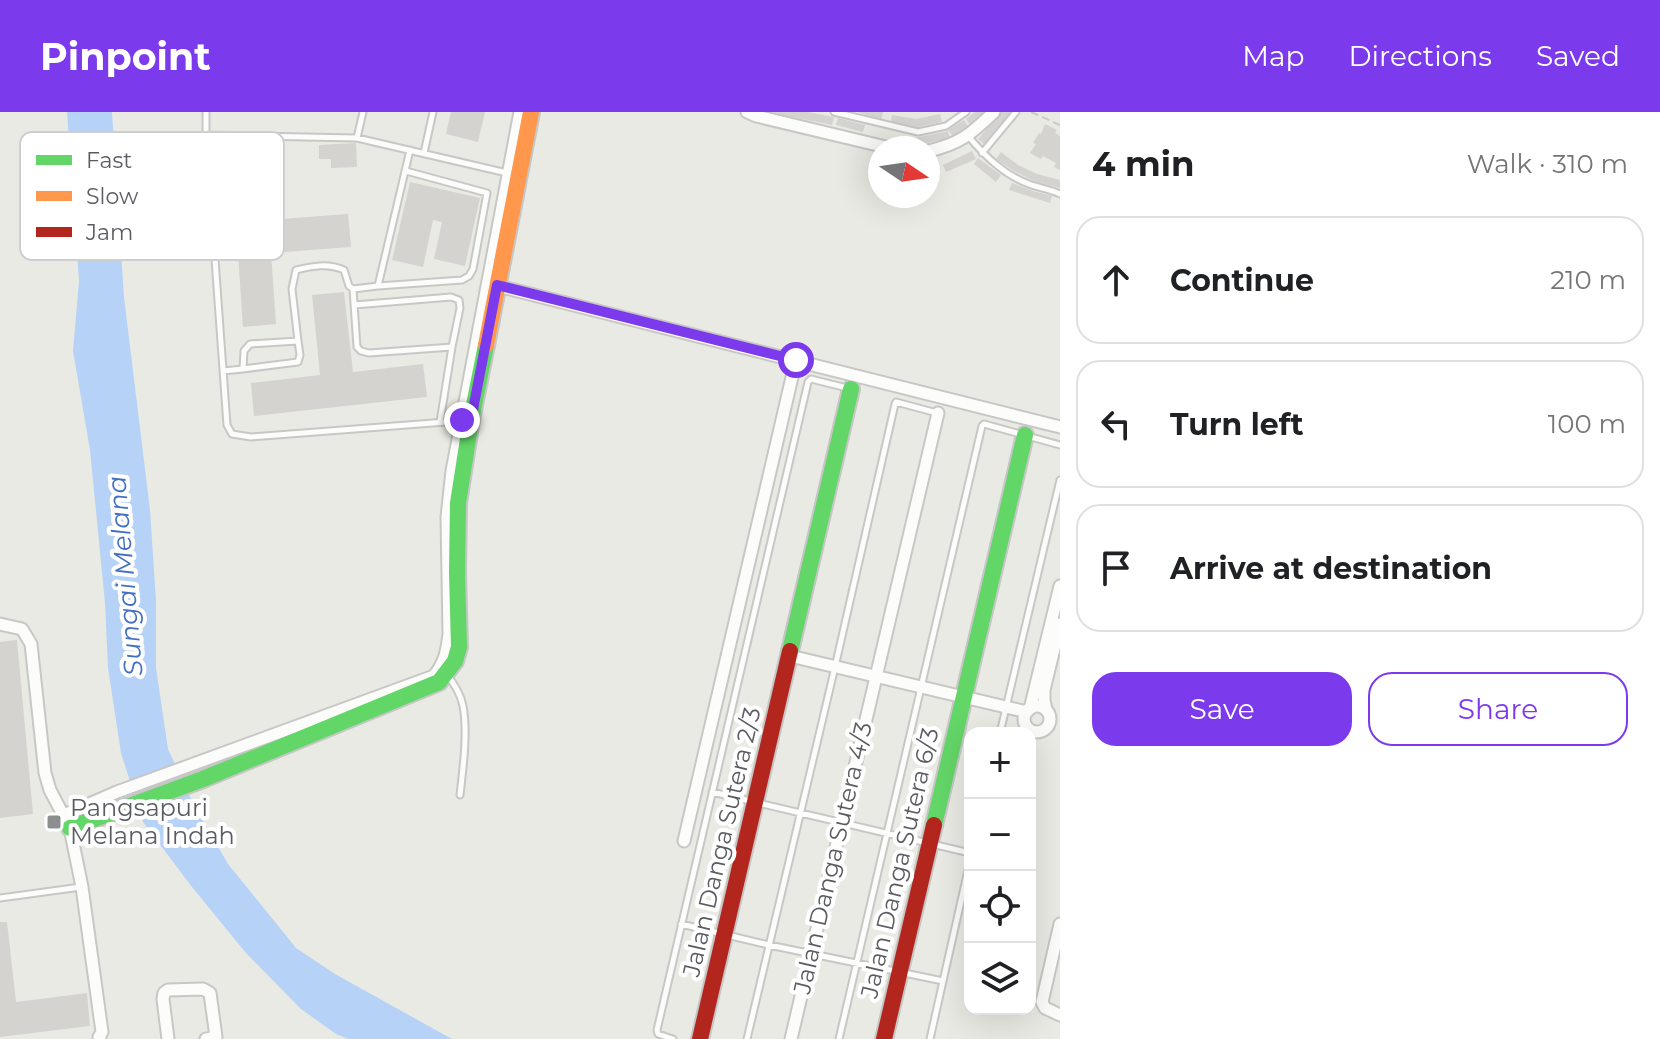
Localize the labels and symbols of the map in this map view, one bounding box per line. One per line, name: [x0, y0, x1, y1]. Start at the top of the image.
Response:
legend: [20, 132, 284, 260]
north arrow: [868, 136, 940, 208]
text: Fast: [86, 147, 132, 174]
text: Slow: [86, 183, 139, 210]
text: Jam: [85, 219, 133, 246]
route start: [778, 342, 814, 378]
route end: [444, 402, 480, 438]
water label: Sungai Melana: [100, 475, 150, 677]
street label: Jalan Danga Sutera 2/3: [676, 704, 767, 980]
street label: Jalan Danga Sutera 4/3: [787, 719, 878, 998]
street label: Jalan Danga Sutera 6/3: [854, 725, 945, 1002]
place label: Pangsapuri Melana Indah: [70, 793, 235, 850]
marker: Pangsapuri Melana Indah: [45, 813, 63, 831]

